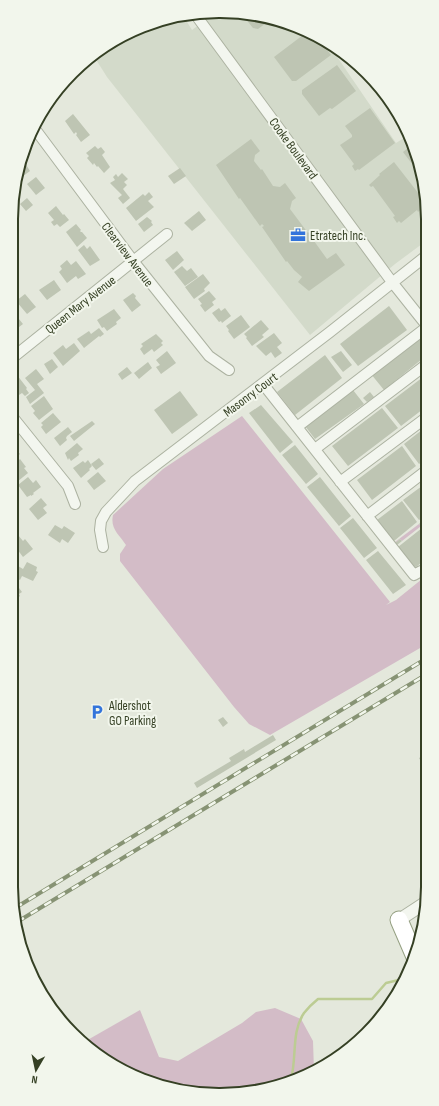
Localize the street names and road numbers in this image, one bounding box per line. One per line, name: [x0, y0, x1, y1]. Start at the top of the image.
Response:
street label: Cooke Boulevard: [266, 115, 321, 182]
street label: Clearview Avenue: [98, 219, 157, 290]
street label: Queen Mary Avenue: [42, 272, 119, 337]
street label: Masonry Court: [220, 369, 281, 420]

